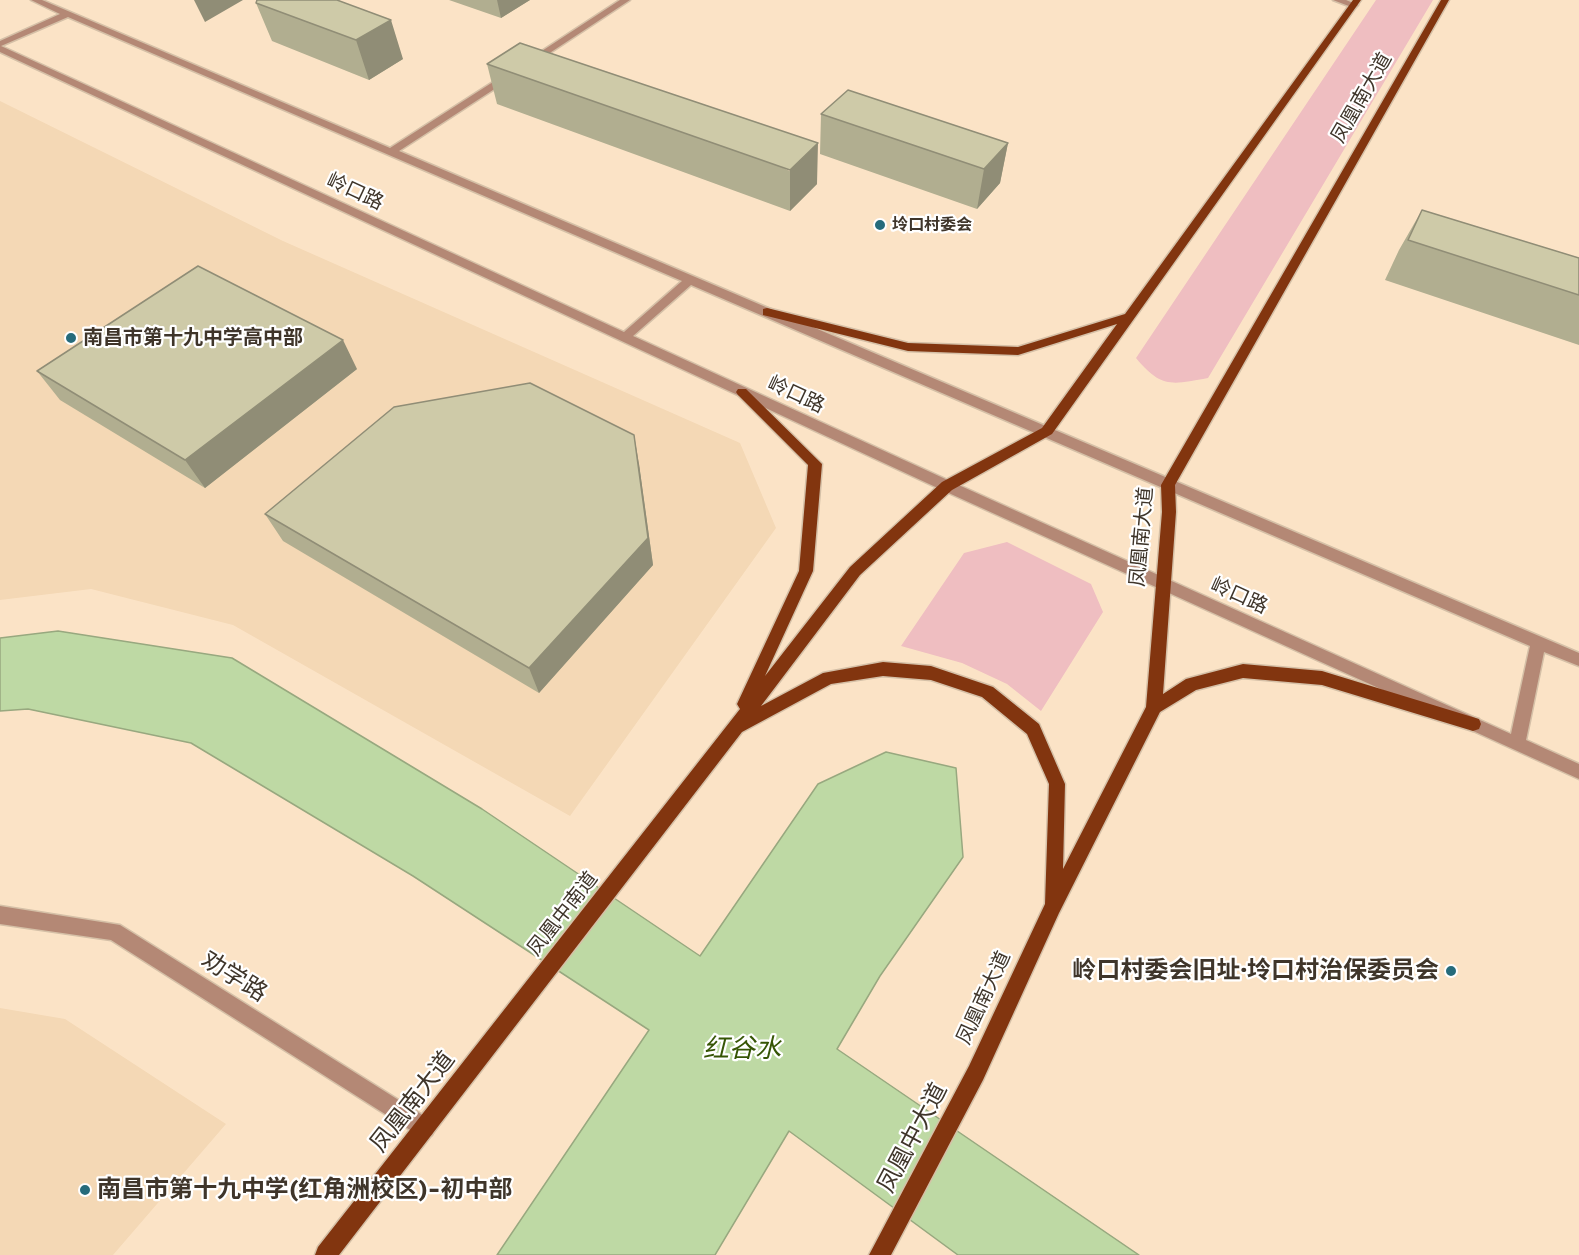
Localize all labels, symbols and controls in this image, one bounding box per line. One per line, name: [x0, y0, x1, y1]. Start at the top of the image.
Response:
street label: 凤凰南大道: [1327, 49, 1397, 147]
street label: 岭口路: [323, 168, 387, 216]
place label: 坽口村委会: [892, 215, 972, 235]
marker: 坽口村委会: [873, 218, 887, 232]
place label: 南昌市第十九中学高中部: [83, 326, 303, 350]
marker: 南昌市第十九中学高中部: [64, 331, 78, 345]
street label: 岭口路: [764, 371, 828, 419]
street label: 凤凰南大道: [1126, 486, 1158, 588]
street label: 岭口路: [1207, 573, 1271, 619]
street label: 凤凰中南道: [523, 867, 603, 961]
street label: 劝学路: [196, 946, 272, 1008]
street label: 凤凰南大道: [952, 948, 1016, 1048]
place label: 岭口村委会旧址·坽口村治保委员会: [1072, 957, 1439, 985]
marker: 岭口村委会旧址·坽口村治保委员会: [1444, 964, 1458, 978]
water label: 红谷水: [703, 1033, 781, 1065]
street label: 凤凰南大道: [365, 1046, 461, 1158]
street label: 凤凰中大道: [872, 1078, 954, 1198]
place label: 南昌市第十九中学(红角洲校区)-初中部: [97, 1176, 512, 1204]
marker: 南昌市第十九中学(红角洲校区)-初中部: [78, 1183, 92, 1197]

